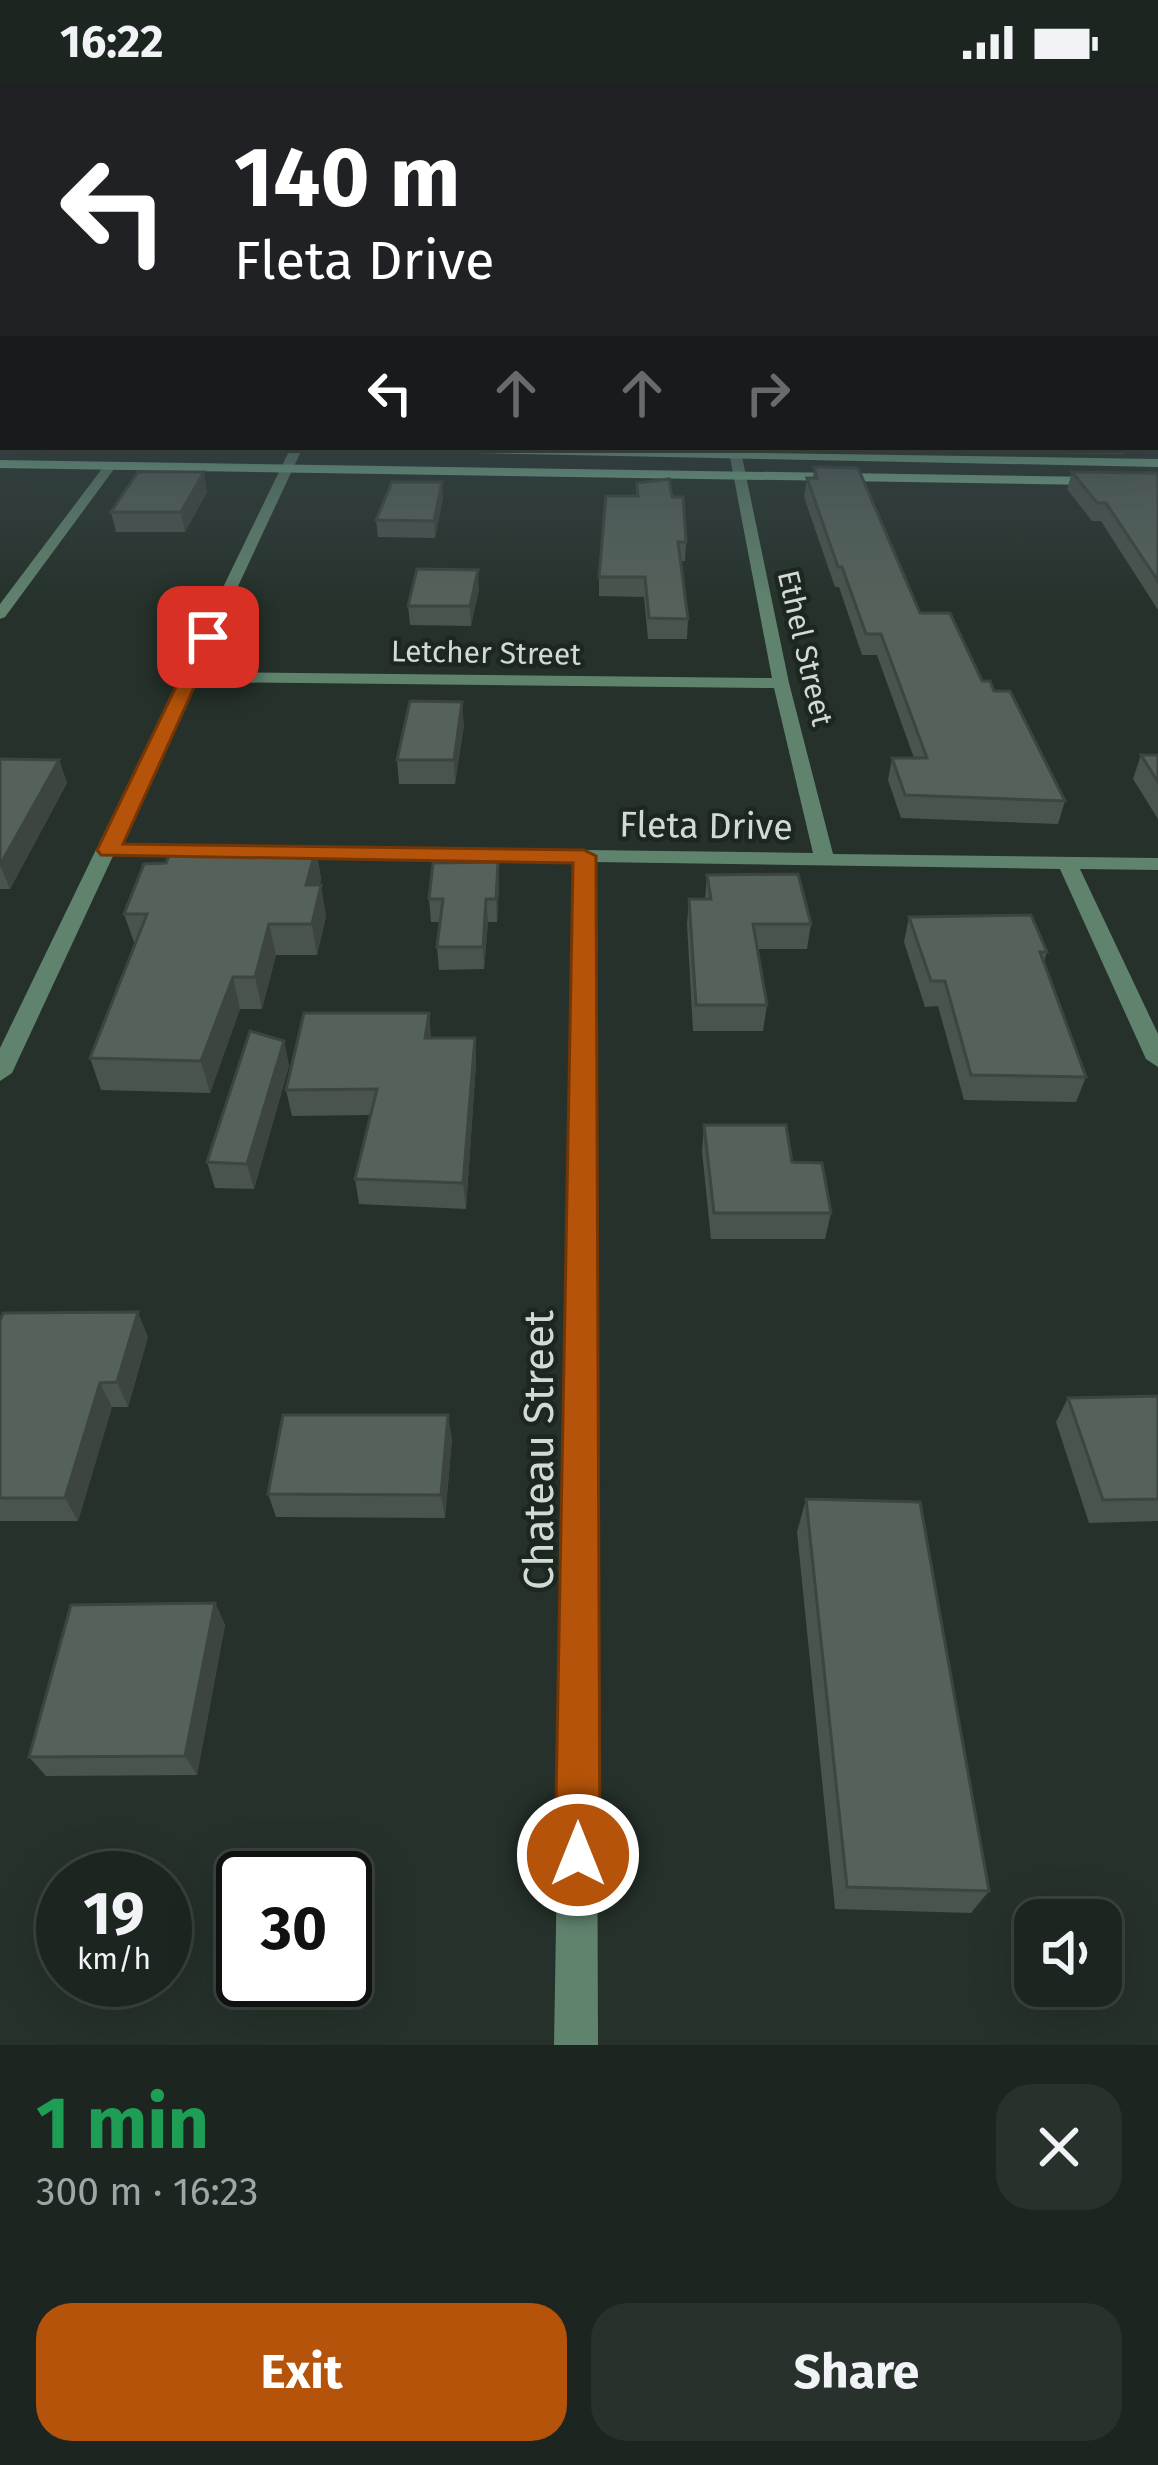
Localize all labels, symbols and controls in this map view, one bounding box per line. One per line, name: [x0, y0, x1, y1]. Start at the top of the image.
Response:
text: 16:22: [60, 15, 164, 69]
text: 140 m: [234, 127, 460, 228]
icon: left: [36, 132, 192, 288]
text: Fleta Drive: [234, 229, 494, 293]
icon: left: [357, 360, 423, 426]
icon: ahead: [483, 360, 549, 426]
icon: ahead: [609, 360, 675, 426]
icon: right: [735, 360, 801, 426]
street label: Ethel Street: [770, 567, 840, 729]
pin: [157, 586, 259, 688]
icon: arrive: [175, 604, 241, 670]
street label: Letcher Street: [391, 633, 582, 673]
street label: Fleta Drive: [619, 802, 793, 850]
street label: Chateau Street: [514, 1309, 564, 1590]
position arrow: [515, 1792, 641, 1918]
speed limit sign: 30: [216, 1851, 372, 2007]
text: 19: [83, 1878, 145, 1950]
map controls: [1014, 1899, 1122, 2007]
button: sound: [1014, 1899, 1122, 2007]
text: km/h: [77, 1941, 151, 1977]
text: 1 min: [36, 2081, 209, 2167]
button: close: [996, 2084, 1122, 2210]
text: 300 m · 16:23: [36, 2169, 258, 2215]
button: Exit: [36, 2303, 567, 2441]
button: Share: [591, 2303, 1122, 2441]

